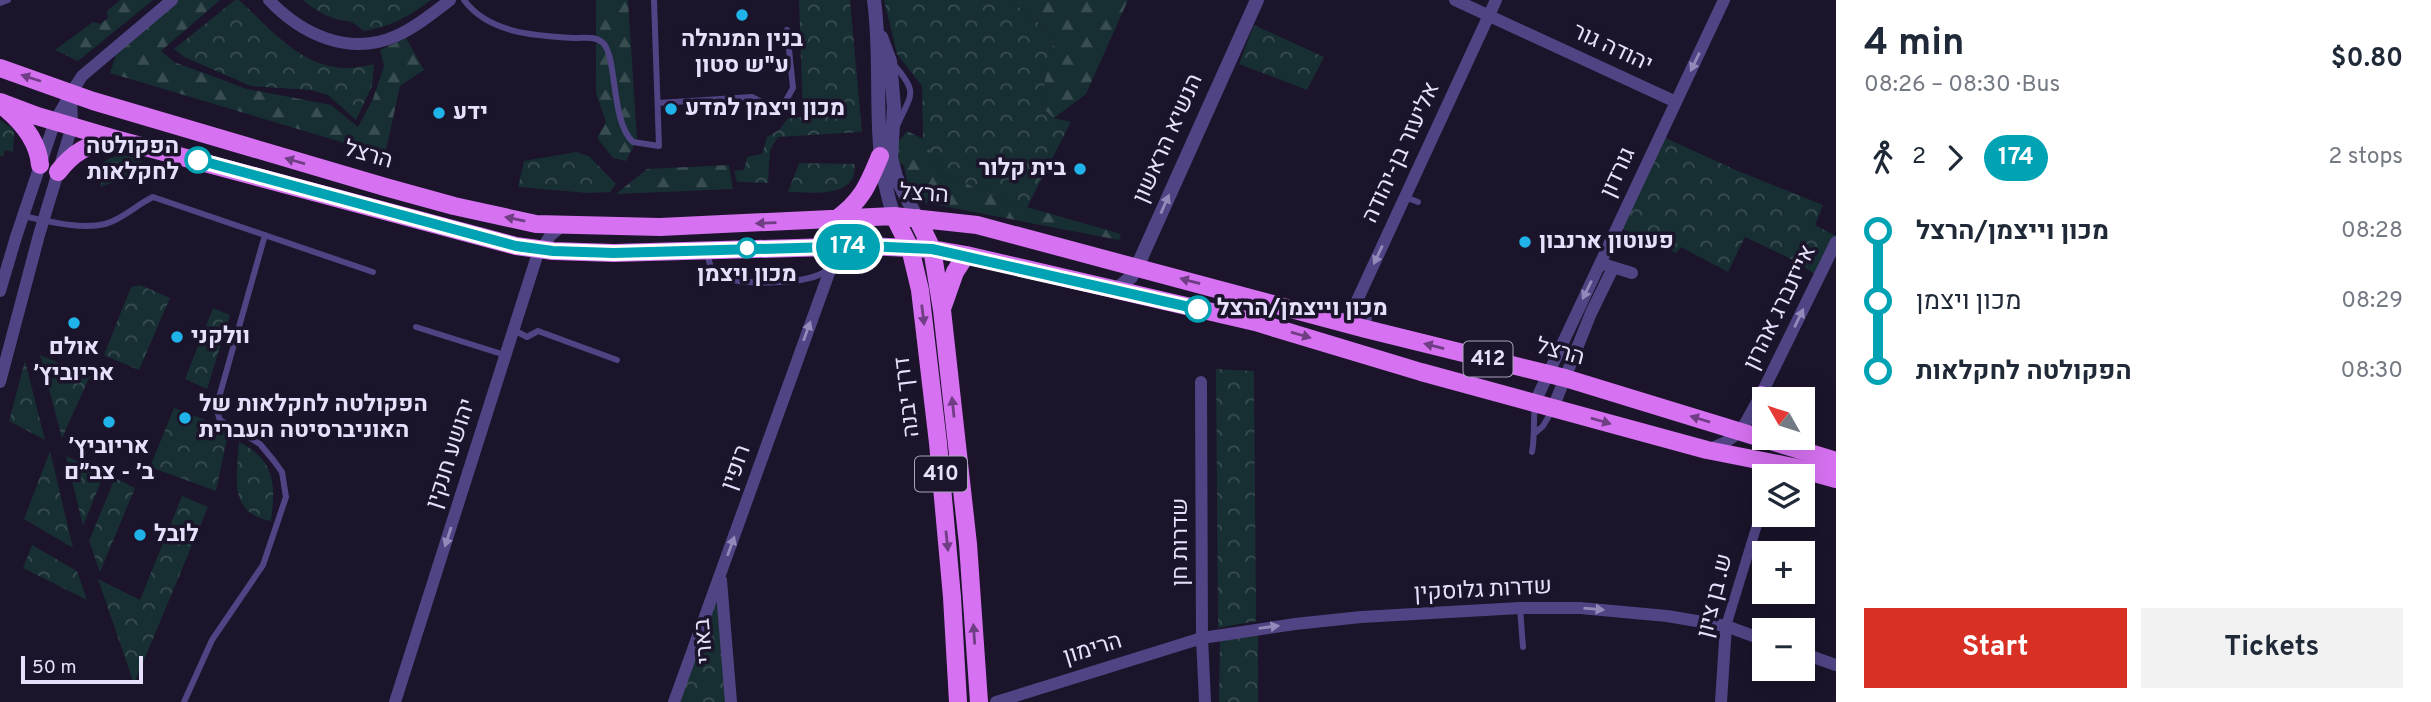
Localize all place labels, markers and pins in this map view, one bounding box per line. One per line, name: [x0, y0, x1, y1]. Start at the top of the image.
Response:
marker: בנין המנהלה ע"ש סטון: [734, 7, 750, 23]
place label: בנין המנהלה ע"ש סטון: [681, 26, 804, 81]
place label: מכון ויצמן למדע: [685, 95, 845, 124]
place label: ידע: [453, 99, 488, 128]
marker: מכון ויצמן למדע: [663, 101, 679, 117]
marker: ידע: [431, 105, 447, 121]
place label: הפקולטה לחקלאות: [86, 133, 179, 188]
marker: הפקולטה לחקלאות: [185, 147, 211, 173]
place label: בית קלור: [979, 155, 1067, 184]
marker: בית קלור: [1072, 161, 1088, 177]
place label: פעוטון ארנבון: [1539, 228, 1674, 257]
marker: פעוטון ארנבון: [1517, 234, 1533, 250]
marker: מכון ויצמן: [737, 238, 757, 258]
place label: מכון ויצמן: [697, 261, 797, 290]
place label: מכון וייצמן/הרצל: [1217, 295, 1388, 324]
marker: מכון וייצמן/הרצל: [1185, 296, 1211, 322]
marker: אולם אריוביץ׳: [66, 315, 82, 331]
place label: וולקני: [191, 323, 250, 352]
marker: וולקני: [169, 329, 185, 345]
place label: אולם אריוביץ׳: [34, 334, 114, 389]
place label: הפקולטה לחקלאות של האוניברסיטה העברית: [199, 391, 428, 446]
marker: הפקולטה לחקלאות של האוניברסיטה העברית: [177, 410, 193, 426]
marker: אריוביץ׳ ב׳ - צב״ם: [101, 414, 117, 430]
place label: אריוביץ׳ ב׳ - צב״ם: [64, 433, 154, 488]
place label: לובל: [154, 521, 199, 550]
marker: לובל: [132, 527, 148, 543]

